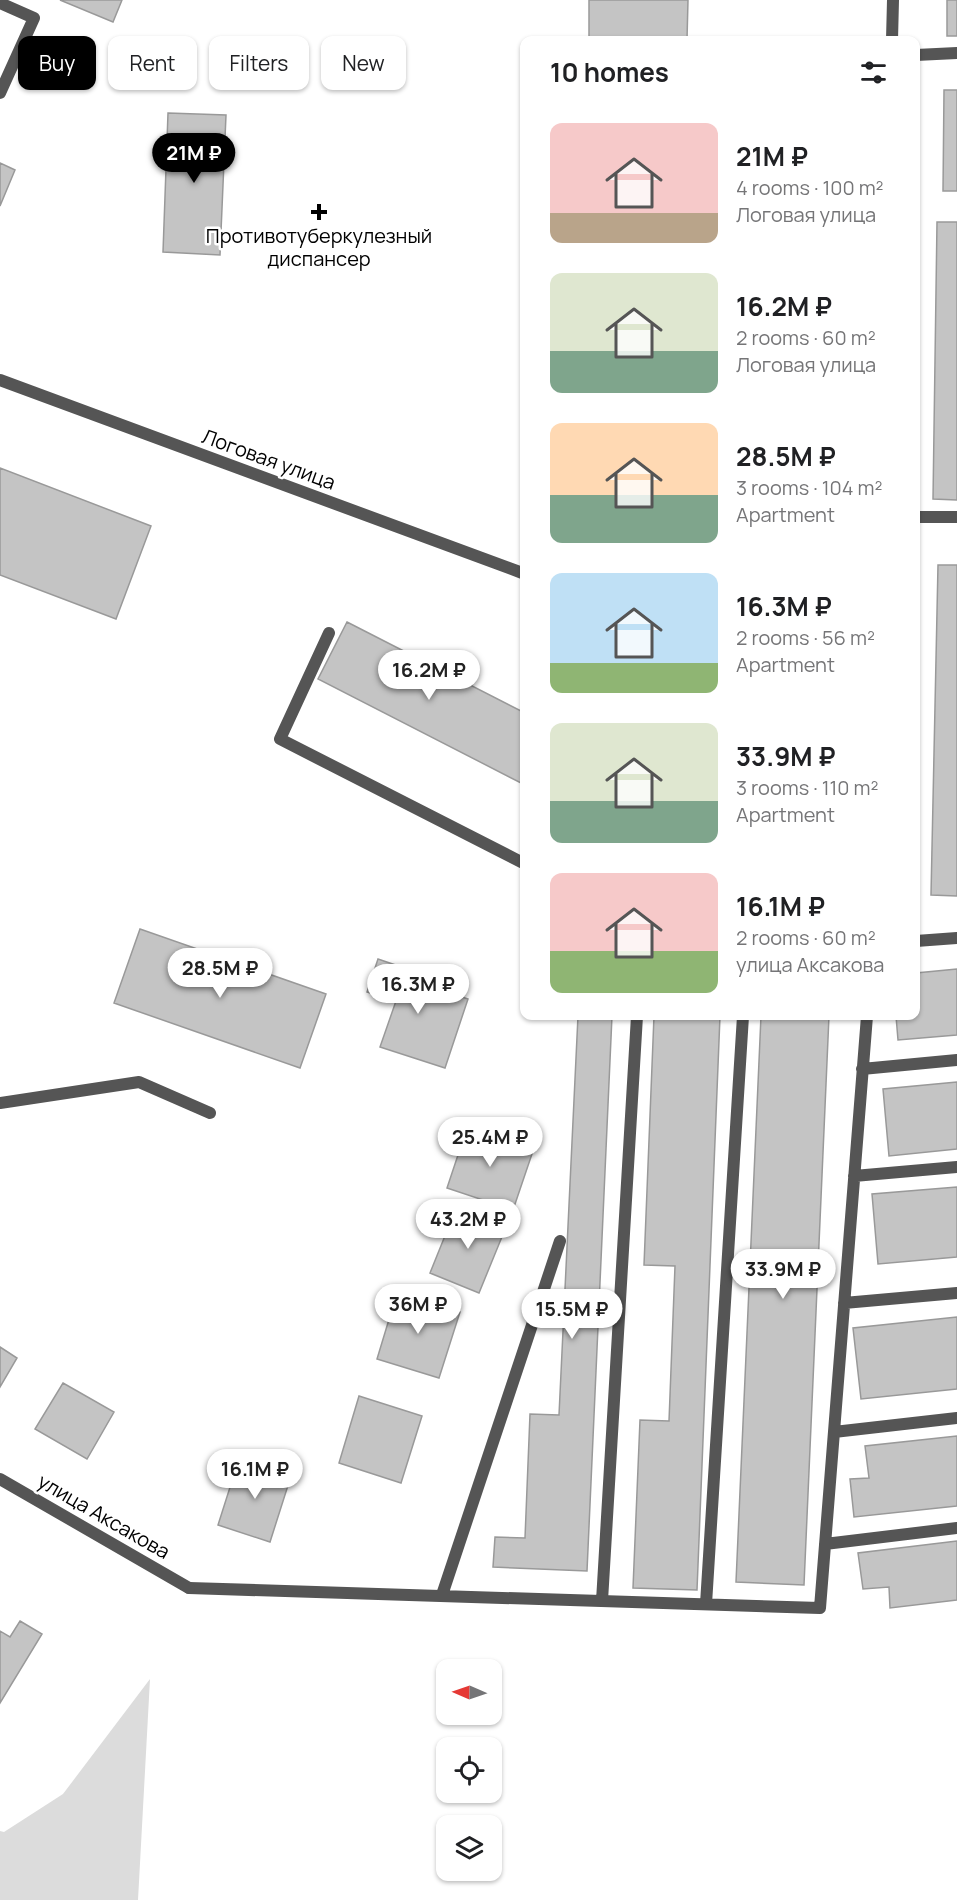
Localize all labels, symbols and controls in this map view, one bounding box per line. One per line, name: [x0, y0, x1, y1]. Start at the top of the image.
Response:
chip: Buy: [18, 36, 96, 90]
chip: Rent: [108, 36, 197, 90]
chip: Filters: [209, 36, 309, 90]
chip: New: [321, 36, 406, 90]
text: 10 homes: [550, 54, 669, 90]
icon: filters: [857, 56, 890, 89]
pin: 21M ₽: [152, 133, 236, 184]
text: 21M ₽: [736, 138, 808, 174]
text: 21M ₽: [166, 139, 222, 166]
icon: home: [598, 147, 670, 219]
text: 4 rooms · 100 m²: [736, 174, 884, 201]
text: Логовая улица: [736, 201, 876, 228]
marker: Противотуберкулезный диспансер: [310, 203, 328, 221]
place label: Противотуберкулезный диспансер: [206, 222, 432, 272]
text: 16.2M ₽: [736, 288, 832, 324]
icon: home: [598, 297, 670, 369]
text: 2 rooms · 60 m²: [736, 324, 876, 351]
text: Логовая улица: [736, 351, 876, 378]
street label: Логовая улица: [199, 422, 339, 496]
text: 28.5M ₽: [736, 438, 836, 474]
icon: home: [598, 447, 670, 519]
text: 3 rooms · 104 m²: [736, 474, 882, 501]
text: Apartment: [736, 501, 835, 528]
text: 16.3M ₽: [736, 588, 832, 624]
icon: home: [598, 597, 670, 669]
text: 2 rooms · 56 m²: [736, 624, 875, 651]
pin: 16.2M ₽: [374, 650, 484, 701]
text: Apartment: [736, 651, 835, 678]
text: 16.2M ₽: [392, 656, 466, 683]
text: 33.9M ₽: [736, 738, 836, 774]
icon: home: [598, 747, 670, 819]
text: 3 rooms · 110 m²: [736, 774, 878, 801]
text: Apartment: [736, 801, 835, 828]
text: 16.1M ₽: [736, 888, 825, 924]
icon: home: [598, 897, 670, 969]
text: 2 rooms · 60 m²: [736, 924, 876, 951]
pin: 28.5M ₽: [165, 948, 275, 999]
text: улица Аксакова: [736, 951, 884, 978]
text: 28.5M ₽: [182, 954, 258, 981]
pin: 16.3M ₽: [363, 964, 473, 1015]
text: 16.3M ₽: [381, 970, 455, 997]
pin: 25.4M ₽: [435, 1117, 545, 1168]
text: 25.4M ₽: [452, 1123, 528, 1150]
pin: 43.2M ₽: [413, 1199, 523, 1250]
text: 43.2M ₽: [430, 1205, 506, 1232]
pin: 33.9M ₽: [728, 1249, 838, 1300]
text: 33.9M ₽: [745, 1255, 821, 1282]
pin: 36M ₽: [376, 1284, 460, 1335]
pin: 15.5M ₽: [517, 1289, 627, 1340]
text: 36M ₽: [389, 1290, 447, 1317]
text: 15.5M ₽: [535, 1295, 609, 1322]
pin: 16.1M ₽: [200, 1449, 310, 1500]
text: 16.1M ₽: [221, 1455, 289, 1482]
street label: улица Аксакова: [33, 1467, 175, 1565]
north arrow: [436, 1659, 502, 1725]
map controls: [436, 1659, 502, 1881]
button: locate: [436, 1737, 502, 1803]
button: layers: [436, 1815, 502, 1881]

